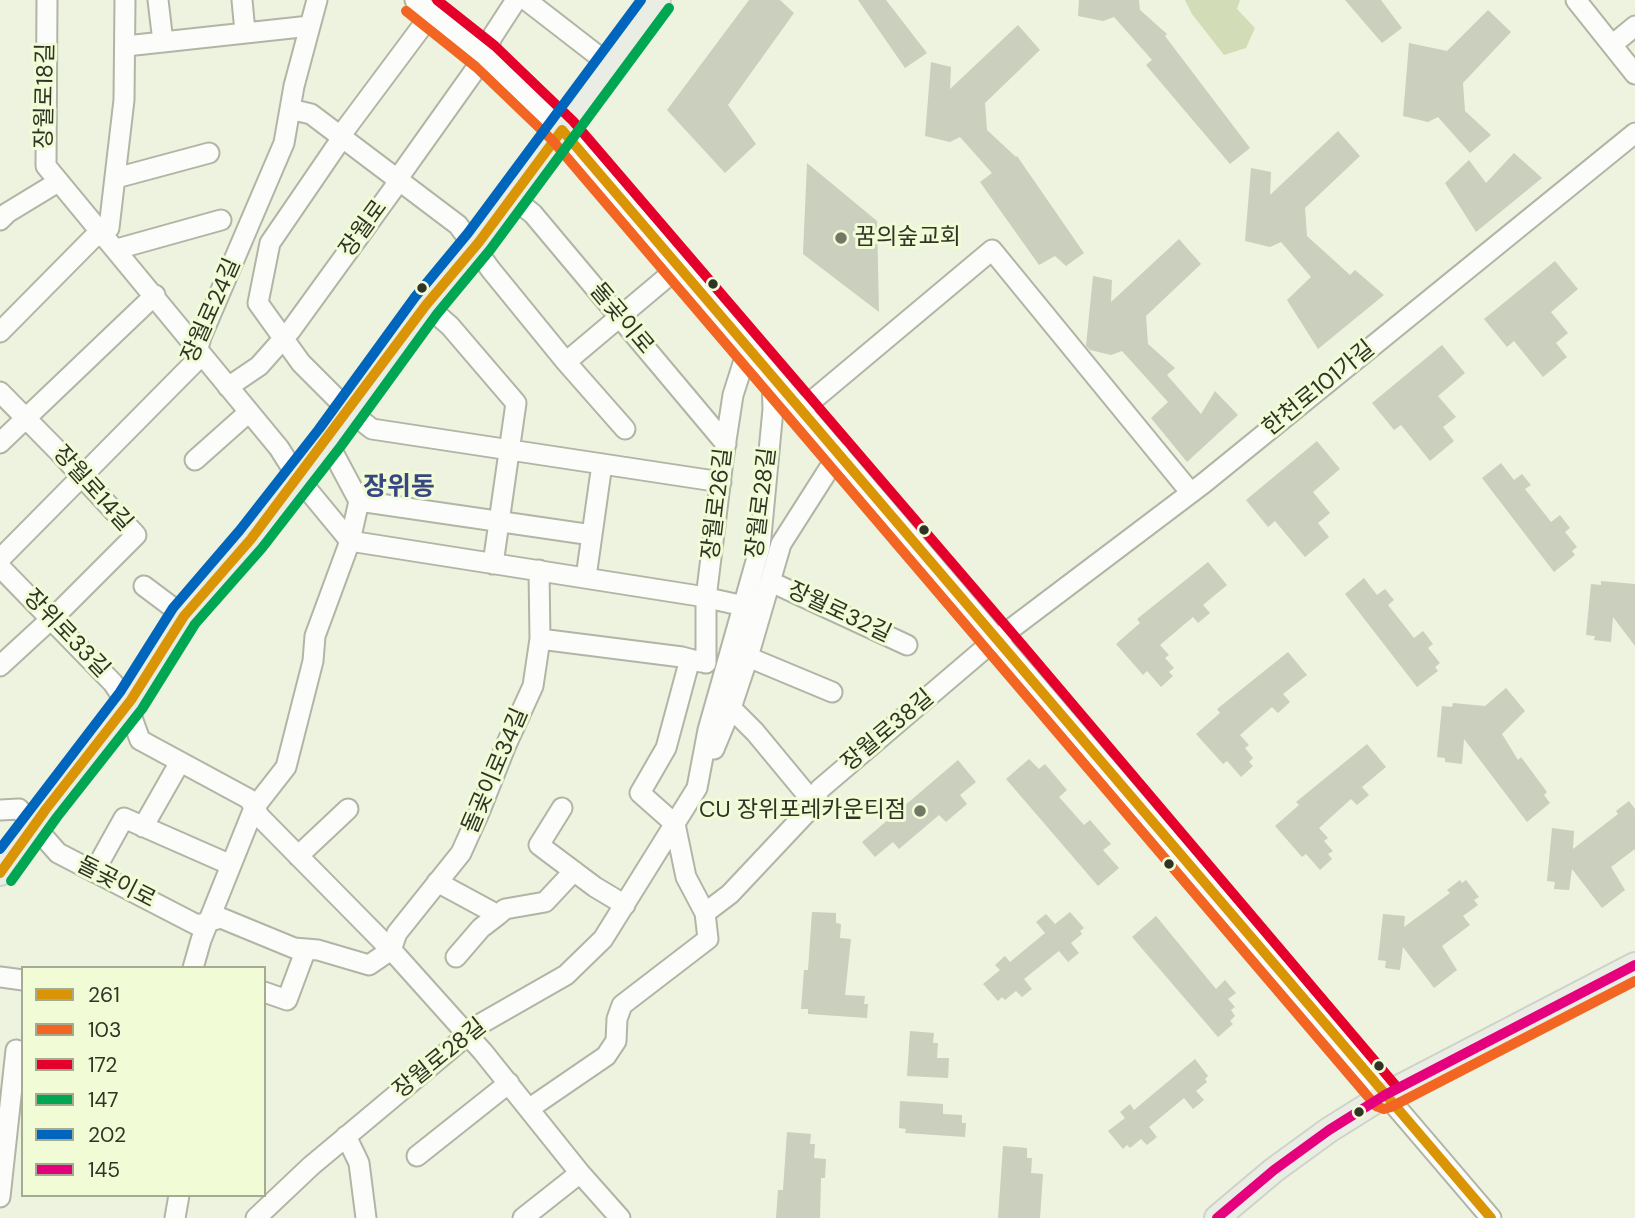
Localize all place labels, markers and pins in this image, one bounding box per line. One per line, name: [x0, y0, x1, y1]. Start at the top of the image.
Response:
place label: 꿈의숲교회: [855, 224, 961, 252]
marker: 꿈의숲교회: [833, 230, 849, 246]
unlabelled marker: [706, 277, 720, 291]
unlabelled marker: [415, 281, 429, 295]
unlabelled marker: [917, 523, 931, 537]
place label: CU 장위포레카운티점: [699, 797, 906, 825]
marker: CU 장위포레카운티점: [912, 803, 928, 819]
unlabelled marker: [1162, 857, 1176, 871]
unlabelled marker: [1372, 1059, 1386, 1073]
unlabelled marker: [1352, 1105, 1366, 1119]

